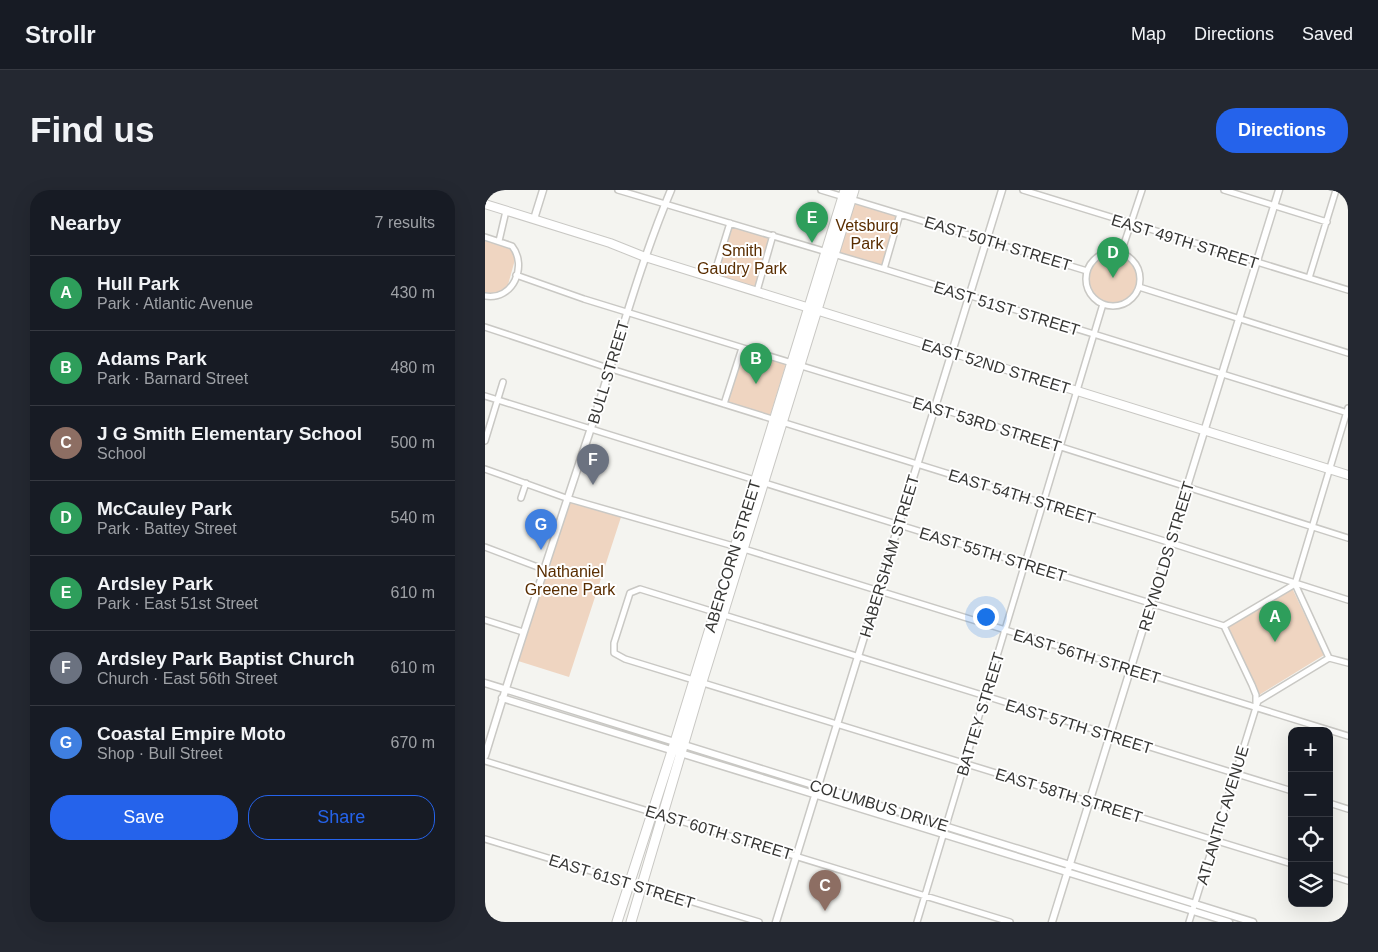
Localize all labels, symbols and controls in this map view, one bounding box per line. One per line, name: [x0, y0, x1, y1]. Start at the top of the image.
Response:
text: Strollr: [25, 21, 96, 48]
text: Map: [1131, 24, 1166, 44]
text: Directions: [1194, 24, 1274, 44]
text: Saved: [1302, 24, 1353, 44]
button: Directions: [1216, 108, 1348, 153]
text: Find us: [30, 110, 154, 149]
pin: E: [796, 202, 828, 243]
text: Nearby: [50, 211, 121, 234]
street label: EAST 49TH STREET: [1109, 211, 1261, 272]
street label: EAST 50TH STREET: [922, 213, 1074, 274]
text: 7 results: [375, 214, 435, 231]
park label: Vetsburg Park: [835, 217, 899, 252]
pin: D: [1097, 237, 1129, 278]
park label: Smith Gaudry Park: [697, 242, 788, 277]
text: Hull Park: [97, 273, 179, 294]
street label: EAST 51ST STREET: [932, 278, 1082, 339]
text: A: [60, 284, 72, 301]
text: 430 m: [391, 284, 435, 301]
text: Park · Atlantic Avenue: [97, 295, 253, 312]
street label: BULL STREET: [585, 318, 632, 426]
street label: EAST 52ND STREET: [920, 336, 1072, 397]
pin: B: [740, 343, 772, 384]
text: Adams Park: [97, 348, 207, 369]
text: B: [60, 359, 72, 376]
text: 480 m: [391, 359, 435, 376]
text: Park · Barnard Street: [97, 370, 248, 387]
street label: EAST 53RD STREET: [911, 394, 1063, 455]
text: J G Smith Elementary School: [97, 423, 362, 444]
text: C: [60, 434, 72, 451]
text: 500 m: [391, 434, 435, 451]
pin: F: [577, 444, 609, 485]
text: School: [97, 445, 146, 462]
street label: EAST 54TH STREET: [946, 466, 1098, 527]
street label: HABERSHAM STREET: [857, 473, 922, 639]
street label: ABERCORN STREET: [701, 478, 764, 634]
street label: REYNOLDS STREET: [1136, 479, 1197, 633]
text: McCauley Park: [97, 498, 232, 519]
text: D: [60, 509, 72, 526]
text: 540 m: [391, 509, 435, 526]
pin: G: [525, 509, 557, 550]
text: Park · Battey Street: [97, 520, 237, 537]
street label: EAST 55TH STREET: [917, 524, 1069, 585]
park label: Nathaniel Greene Park: [525, 563, 616, 598]
text: Ardsley Park: [97, 573, 213, 594]
text: E: [61, 584, 71, 601]
text: 610 m: [391, 584, 435, 601]
text: Park · East 51st Street: [97, 595, 258, 612]
pin: A: [1259, 601, 1291, 642]
your location: [973, 604, 999, 630]
street label: EAST 56TH STREET: [1011, 626, 1163, 687]
text: Ardsley Park Baptist Church: [97, 648, 355, 669]
street label: BATTEY STREET: [954, 650, 1007, 778]
text: F: [61, 659, 71, 676]
text: 610 m: [391, 659, 435, 676]
text: Church · East 56th Street: [97, 670, 278, 687]
street label: EAST 57TH STREET: [1003, 696, 1155, 757]
text: Coastal Empire Moto: [97, 723, 286, 744]
map controls: [1288, 727, 1333, 907]
button: +: [1288, 727, 1333, 772]
text: G: [60, 734, 72, 751]
text: 670 m: [391, 734, 435, 751]
street label: ATLANTIC AVENUE: [1193, 744, 1252, 887]
text: Shop · Bull Street: [97, 745, 222, 762]
street label: EAST 58TH STREET: [993, 765, 1145, 826]
button: −: [1288, 772, 1333, 817]
street label: COLUMBUS DRIVE: [807, 776, 950, 835]
button: Save: [50, 795, 238, 840]
button: Share: [248, 795, 435, 840]
street label: EAST 60TH STREET: [643, 802, 795, 863]
button: locate: [1288, 817, 1333, 862]
street label: EAST 61ST STREET: [547, 851, 697, 912]
button: layers: [1288, 862, 1333, 907]
pin: C: [809, 870, 841, 911]

